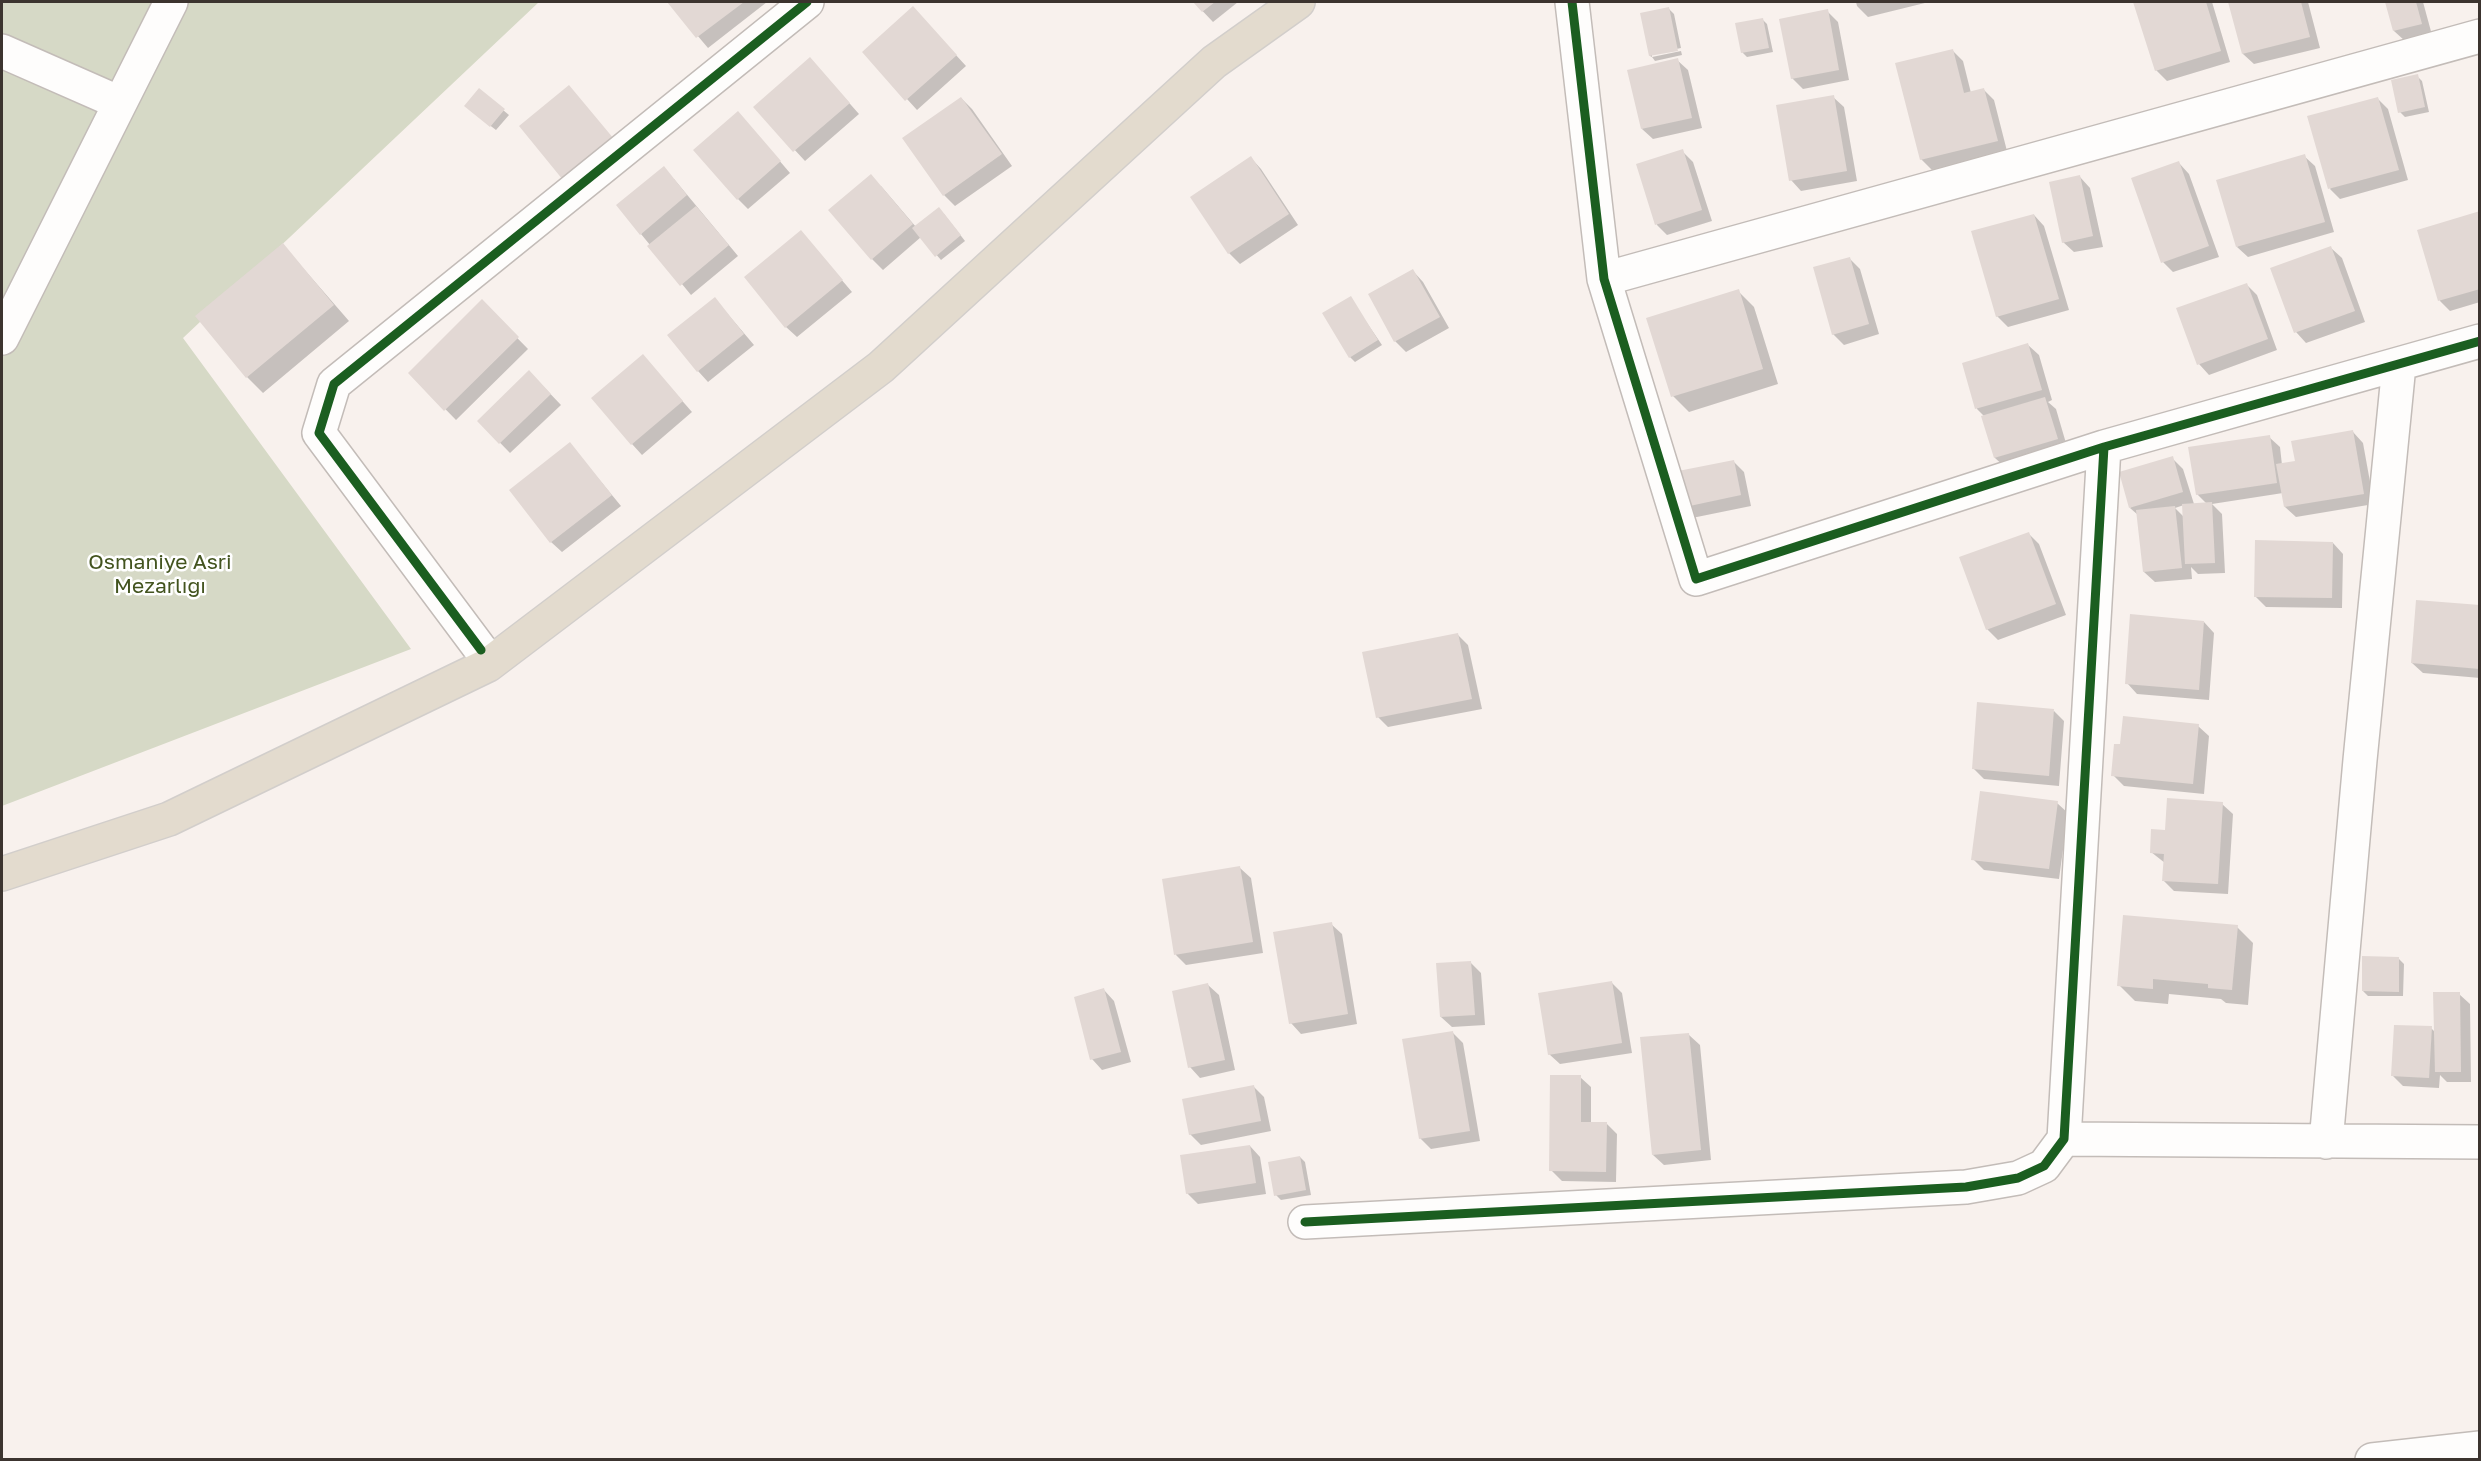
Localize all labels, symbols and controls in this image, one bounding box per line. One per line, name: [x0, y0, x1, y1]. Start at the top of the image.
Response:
park label: Osmaniye Asri Mezarlığı: [88, 549, 232, 599]

